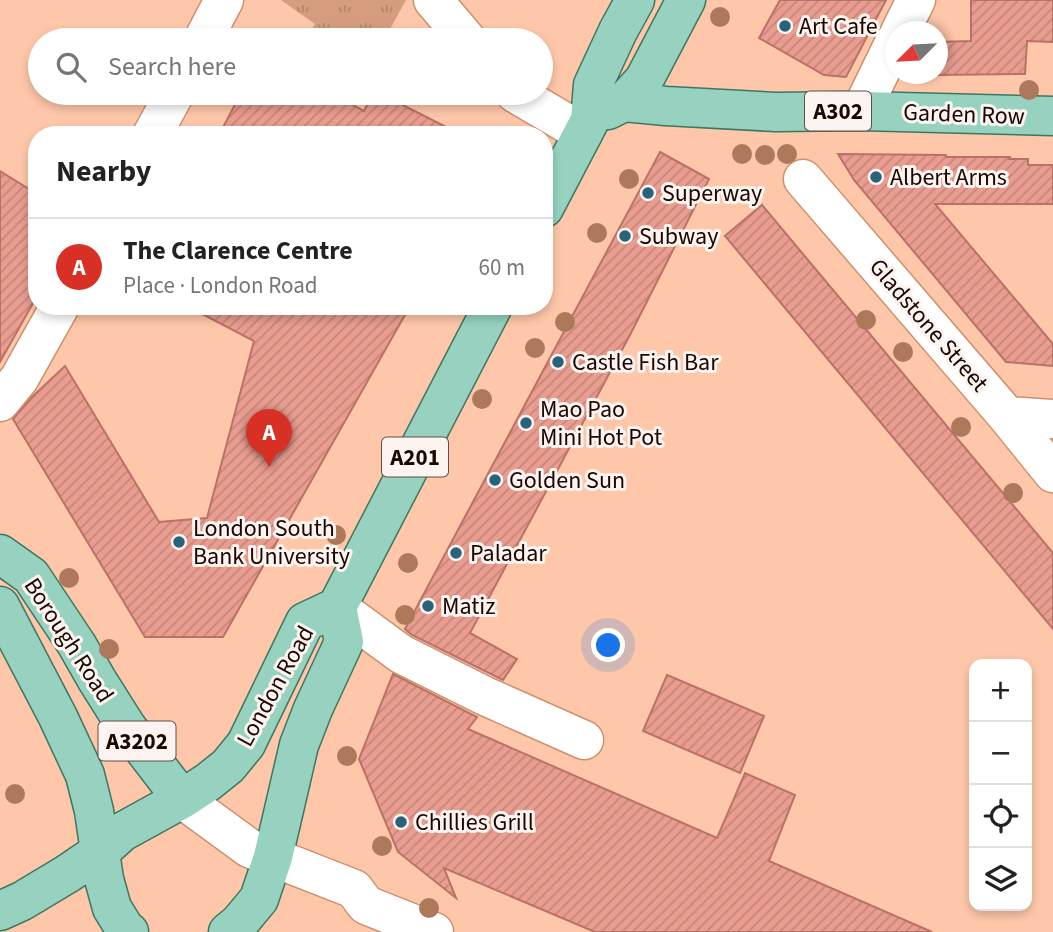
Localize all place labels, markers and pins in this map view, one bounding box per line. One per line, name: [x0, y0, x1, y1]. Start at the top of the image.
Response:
place label: Art Cafe: [799, 9, 878, 44]
marker: Art Cafe: [777, 18, 793, 34]
place label: Albert Arms: [890, 160, 1007, 195]
marker: Albert Arms: [868, 169, 884, 185]
place label: Superway: [662, 176, 762, 211]
marker: Superway: [640, 185, 656, 201]
place label: Subway: [639, 219, 718, 254]
marker: Subway: [617, 228, 633, 244]
place label: Castle Fish Bar: [572, 345, 719, 380]
marker: Castle Fish Bar: [550, 354, 566, 370]
place label: Mao Pao Mini Hot Pot: [540, 392, 662, 455]
pin: A: [246, 409, 292, 467]
marker: Mao Pao Mini Hot Pot: [518, 415, 534, 431]
place label: Golden Sun: [509, 463, 625, 498]
marker: Golden Sun: [487, 472, 503, 488]
place label: London South Bank University: [193, 511, 350, 574]
marker: London South Bank University: [171, 534, 187, 550]
place label: Paladar: [470, 536, 547, 571]
marker: Paladar: [448, 545, 464, 561]
place label: Matiz: [442, 589, 495, 624]
marker: Matiz: [420, 598, 436, 614]
place label: Chillies Grill: [415, 805, 534, 840]
marker: Chillies Grill: [393, 814, 409, 830]

